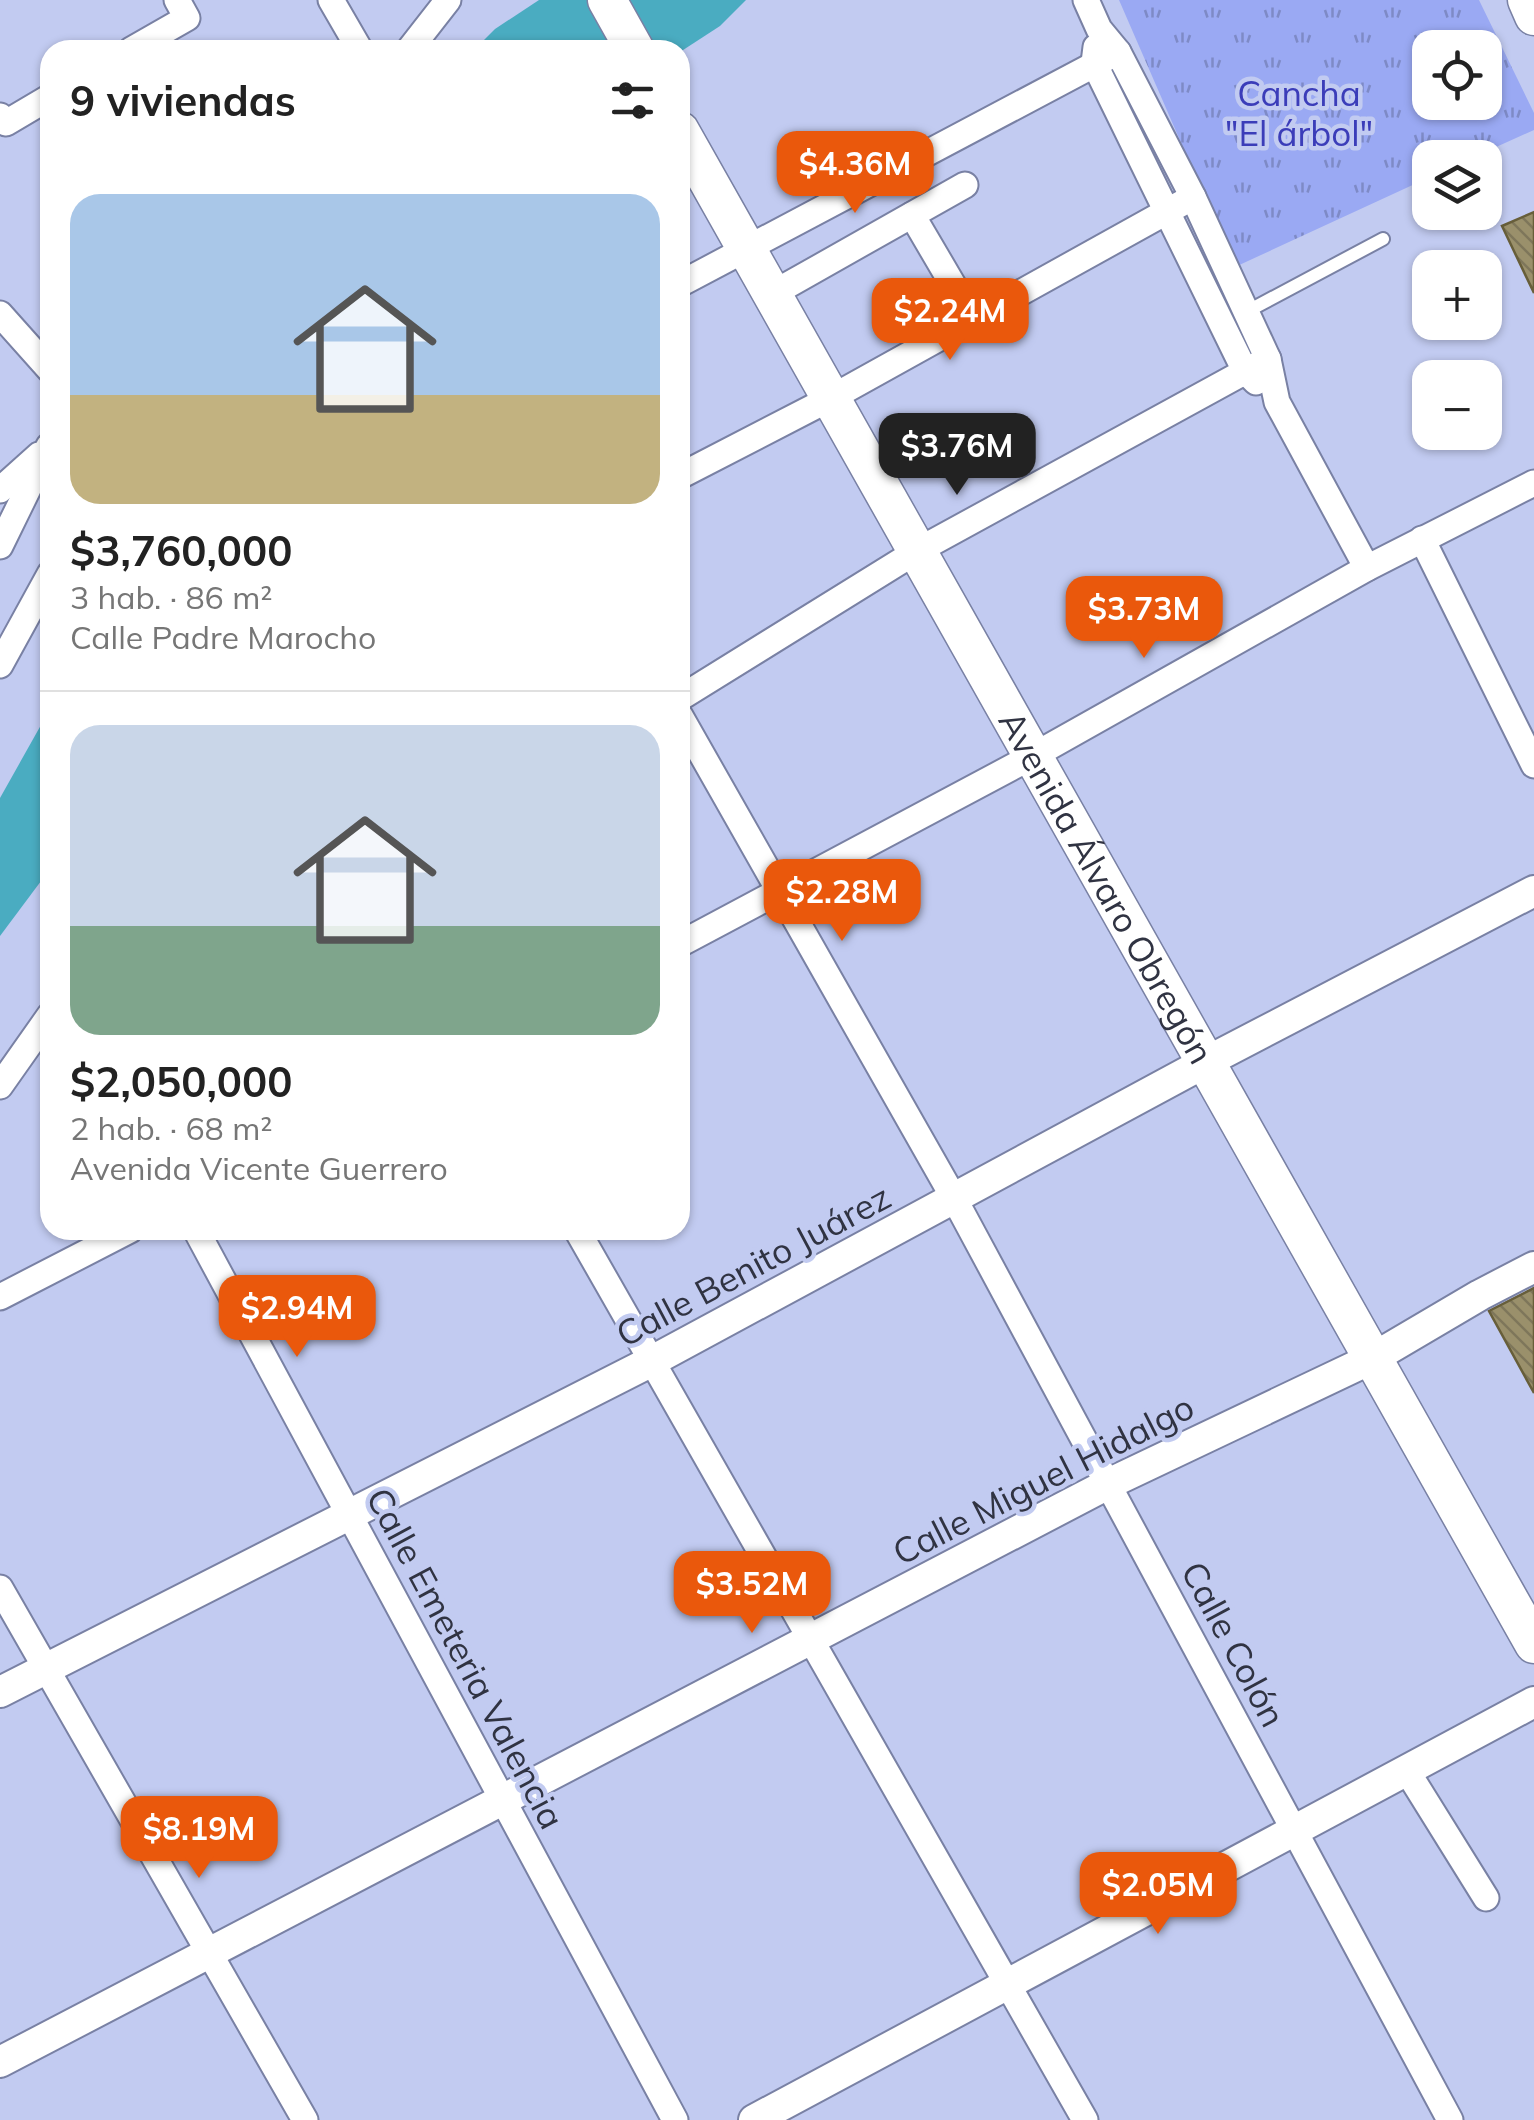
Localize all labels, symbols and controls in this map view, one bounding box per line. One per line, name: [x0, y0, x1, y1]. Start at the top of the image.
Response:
map controls: [1412, 30, 1502, 450]
button: locate: [1412, 30, 1502, 120]
park label: Cancha "El árbol": [1225, 71, 1373, 155]
icon: filters: [605, 73, 660, 128]
text: 9 viviendas: [70, 74, 296, 127]
pin: $4.36M: [774, 131, 936, 216]
button: layers: [1412, 140, 1502, 230]
text: $4.36M: [799, 143, 911, 183]
button: +: [1412, 250, 1502, 340]
icon: home: [275, 259, 455, 439]
pin: $2.24M: [869, 278, 1031, 363]
text: $2.24M: [894, 290, 1006, 330]
button: −: [1412, 360, 1502, 450]
pin: $3.76M: [876, 413, 1038, 498]
text: $3.76M: [901, 425, 1013, 465]
text: $3,760,000: [70, 524, 292, 577]
pin: $3.73M: [1063, 576, 1225, 661]
text: 3 hab. · 86 m²: [70, 577, 272, 617]
text: $3.73M: [1088, 588, 1200, 628]
text: Calle Padre Marocho: [70, 617, 376, 657]
street label: Avenida Álvaro Obregón: [990, 703, 1224, 1071]
icon: home: [275, 790, 455, 970]
pin: $2.28M: [761, 859, 923, 944]
text: $2.28M: [786, 871, 898, 911]
text: $2,050,000: [70, 1055, 292, 1108]
text: 2 hab. · 68 m²: [70, 1108, 272, 1148]
text: Avenida Vicente Guerrero: [70, 1148, 448, 1188]
street label: Calle Benito Juárez: [608, 1174, 898, 1356]
pin: $2.94M: [216, 1275, 378, 1360]
text: $2.94M: [241, 1287, 353, 1327]
street label: Calle Miguel Hidalgo: [885, 1384, 1201, 1574]
street label: Calle Emeteria Valencia: [357, 1480, 575, 1836]
pin: $3.52M: [671, 1551, 833, 1636]
street label: Calle Colón: [1172, 1554, 1296, 1734]
text: $3.52M: [696, 1563, 808, 1603]
pin: $8.19M: [118, 1796, 280, 1881]
text: $8.19M: [143, 1808, 255, 1848]
pin: $2.05M: [1077, 1852, 1239, 1937]
text: $2.05M: [1102, 1864, 1214, 1904]

